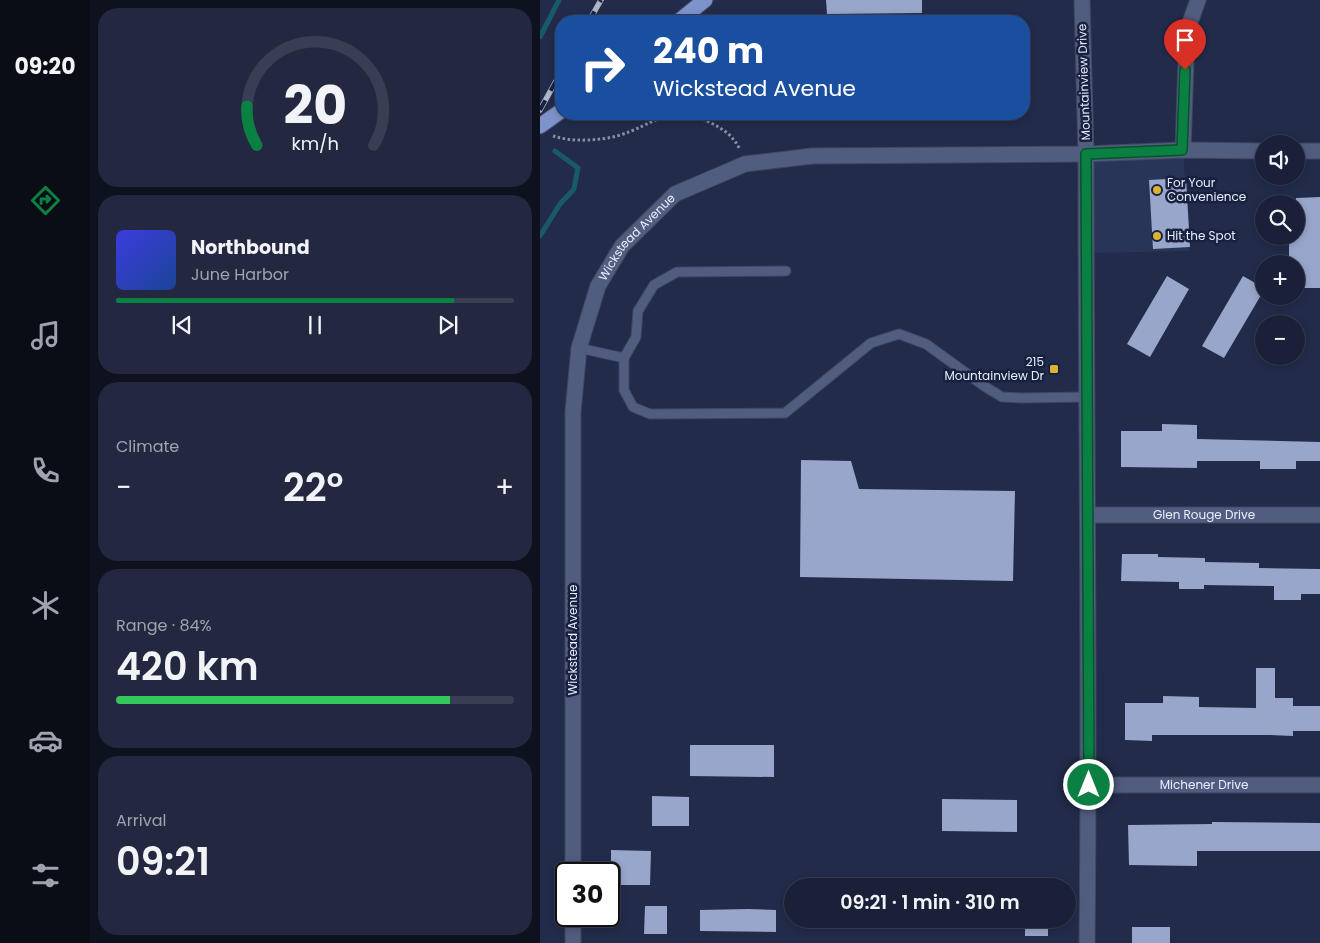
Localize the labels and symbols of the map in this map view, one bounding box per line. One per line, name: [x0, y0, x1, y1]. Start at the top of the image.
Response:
pin: [1164, 19, 1206, 70]
street label: Mountainview Drive: [1073, 23, 1094, 141]
place label: For Your Convenience: [1167, 174, 1246, 205]
marker: For Your Convenience: [1151, 184, 1163, 196]
street label: Wickstead Avenue: [594, 189, 679, 284]
place label: Hit the Spot: [1167, 227, 1236, 244]
marker: Hit the Spot: [1151, 230, 1163, 242]
place label: 215 Mountainview Dr: [944, 353, 1045, 384]
marker: 215 Mountainview Dr: [1048, 363, 1060, 375]
street label: Glen Rouge Drive: [1153, 506, 1255, 523]
street label: Wickstead Avenue: [564, 585, 581, 695]
position arrow: [1062, 758, 1114, 810]
street label: Michener Drive: [1160, 776, 1248, 793]
speed limit sign: 30: [555, 862, 620, 927]

